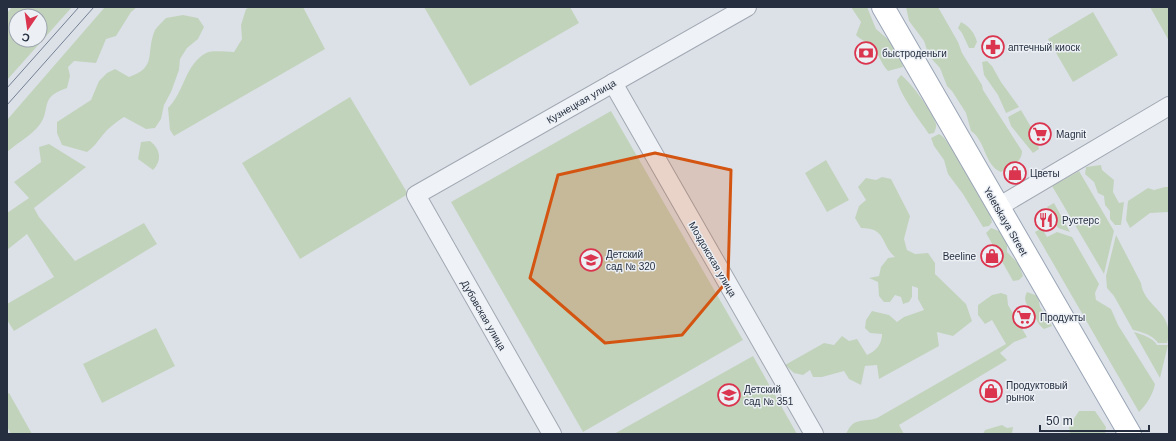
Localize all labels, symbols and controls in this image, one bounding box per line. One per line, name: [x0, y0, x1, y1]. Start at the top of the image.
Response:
north arrow: [8, 8, 48, 48]
text: С: [20, 31, 31, 44]
pharmacy icon: аптечный киоск: [980, 34, 1006, 60]
bank icon: быстроденьги: [853, 40, 879, 66]
place label: аптечный киоск: [1008, 42, 1080, 53]
place label: быстроденьги: [882, 48, 947, 59]
street label: Кузнецкая улица: [545, 77, 618, 126]
supermarket icon: Magnit: [1027, 121, 1053, 147]
place label: Magnit: [1056, 129, 1086, 140]
shop icon: Цветы: [1002, 160, 1028, 186]
place label: Цветы: [1030, 168, 1060, 179]
street label: Yeletskaya Street: [981, 185, 1030, 258]
restaurant icon: Рустерс: [1033, 207, 1059, 233]
place label: Рустерс: [1062, 215, 1099, 226]
street label: Моздокская улица: [687, 220, 739, 299]
shop icon: Beeline: [979, 243, 1005, 269]
school or university icon: Детский сад № 320: [578, 247, 604, 273]
place label: Детский сад № 320: [606, 249, 656, 272]
place label: Beeline: [943, 251, 976, 262]
street label: Дубовская улица: [459, 278, 508, 353]
supermarket icon: Продукты: [1011, 304, 1037, 330]
place label: Продукты: [1040, 312, 1085, 323]
shop icon: Продуктовый рынок: [978, 378, 1004, 404]
place label: Продуктовый рынок: [1006, 380, 1068, 403]
school or university icon: Детский сад № 351: [716, 382, 742, 408]
place label: Детский сад № 351: [744, 384, 794, 407]
scale bar: [1040, 407, 1149, 433]
text: 50 m: [1046, 414, 1073, 428]

